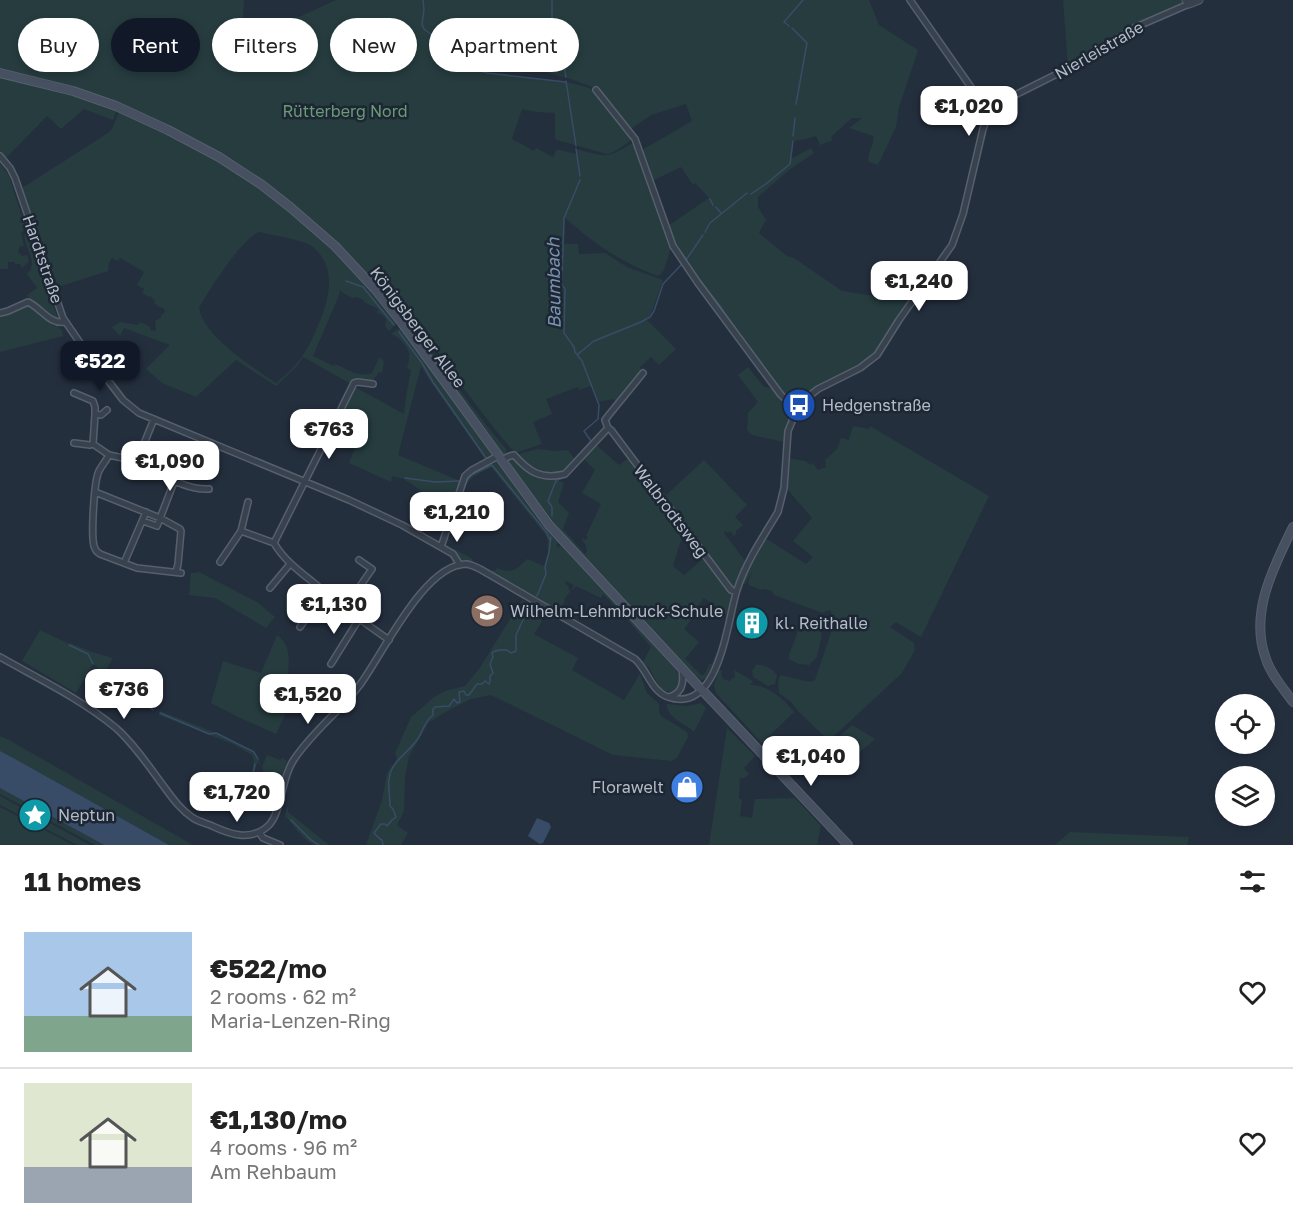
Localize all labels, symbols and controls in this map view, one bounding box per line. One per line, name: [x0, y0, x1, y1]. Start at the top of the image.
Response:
street label: Nierleistraße: [1051, 17, 1147, 83]
chip: Buy: [18, 18, 99, 72]
chip: Rent: [111, 18, 200, 72]
chip: Filters: [212, 18, 318, 72]
chip: New: [330, 18, 417, 72]
chip: Apartment: [429, 18, 579, 72]
pin: €1,020: [920, 86, 1018, 137]
text: €1,020: [935, 93, 1004, 117]
park label: Rütterberg Nord: [282, 101, 408, 121]
street label: Hardtstraße: [19, 212, 67, 306]
water label: Baumbach: [541, 236, 565, 329]
pin: €1,240: [870, 261, 968, 312]
street label: Königsberger Allee: [366, 263, 470, 391]
text: €1,240: [885, 268, 953, 292]
pin: €522: [64, 341, 136, 392]
text: €522: [75, 348, 125, 372]
bus stop icon: Hedgenstraße: [781, 387, 817, 423]
place label: Hedgenstraße: [822, 395, 931, 415]
pin: €763: [293, 409, 365, 460]
text: €763: [304, 416, 354, 440]
pin: €1,090: [121, 441, 219, 492]
text: €1,090: [135, 448, 205, 472]
street label: Walbrodtsweg: [630, 461, 712, 561]
pin: €1,210: [408, 492, 506, 543]
text: €1,210: [424, 499, 490, 523]
pin: €1,130: [285, 584, 383, 635]
text: €1,130: [301, 591, 367, 615]
school or university icon: Wilhelm-Lehmbruck-Schule: [469, 593, 505, 629]
place label: Wilhelm-Lehmbruck-Schule: [510, 601, 723, 621]
building icon: kl. Reithalle: [734, 605, 770, 641]
place label: kl. Reithalle: [775, 613, 868, 633]
pin: €736: [88, 669, 160, 720]
pin: €1,520: [259, 674, 357, 725]
text: €736: [99, 676, 149, 700]
text: €1,520: [274, 681, 342, 705]
map controls: [1215, 694, 1275, 826]
button: locate: [1215, 694, 1275, 754]
pin: €1,040: [762, 736, 860, 787]
text: €1,040: [776, 743, 846, 767]
button: layers: [1215, 766, 1275, 826]
shop icon: Florawelt: [669, 769, 705, 805]
pin: €1,720: [188, 772, 286, 823]
place label: Florawelt: [592, 777, 664, 797]
text: €1,720: [204, 779, 270, 803]
place icon: Neptun: [17, 797, 53, 833]
place label: Neptun: [58, 805, 115, 825]
icon: filters: [1236, 865, 1269, 898]
text: 11 homes: [24, 866, 141, 897]
text: €522/mo: [210, 953, 327, 984]
icon: home: [72, 956, 144, 1028]
icon: heart: [1236, 976, 1269, 1009]
text: 2 rooms · 62 m²: [210, 984, 356, 1008]
text: Maria-Lenzen-Ring: [210, 1008, 391, 1032]
text: €1,130/mo: [210, 1104, 347, 1135]
icon: home: [72, 1107, 144, 1179]
icon: heart: [1236, 1127, 1269, 1160]
text: 4 rooms · 96 m²: [210, 1135, 357, 1159]
text: Am Rehbaum: [210, 1159, 337, 1183]

